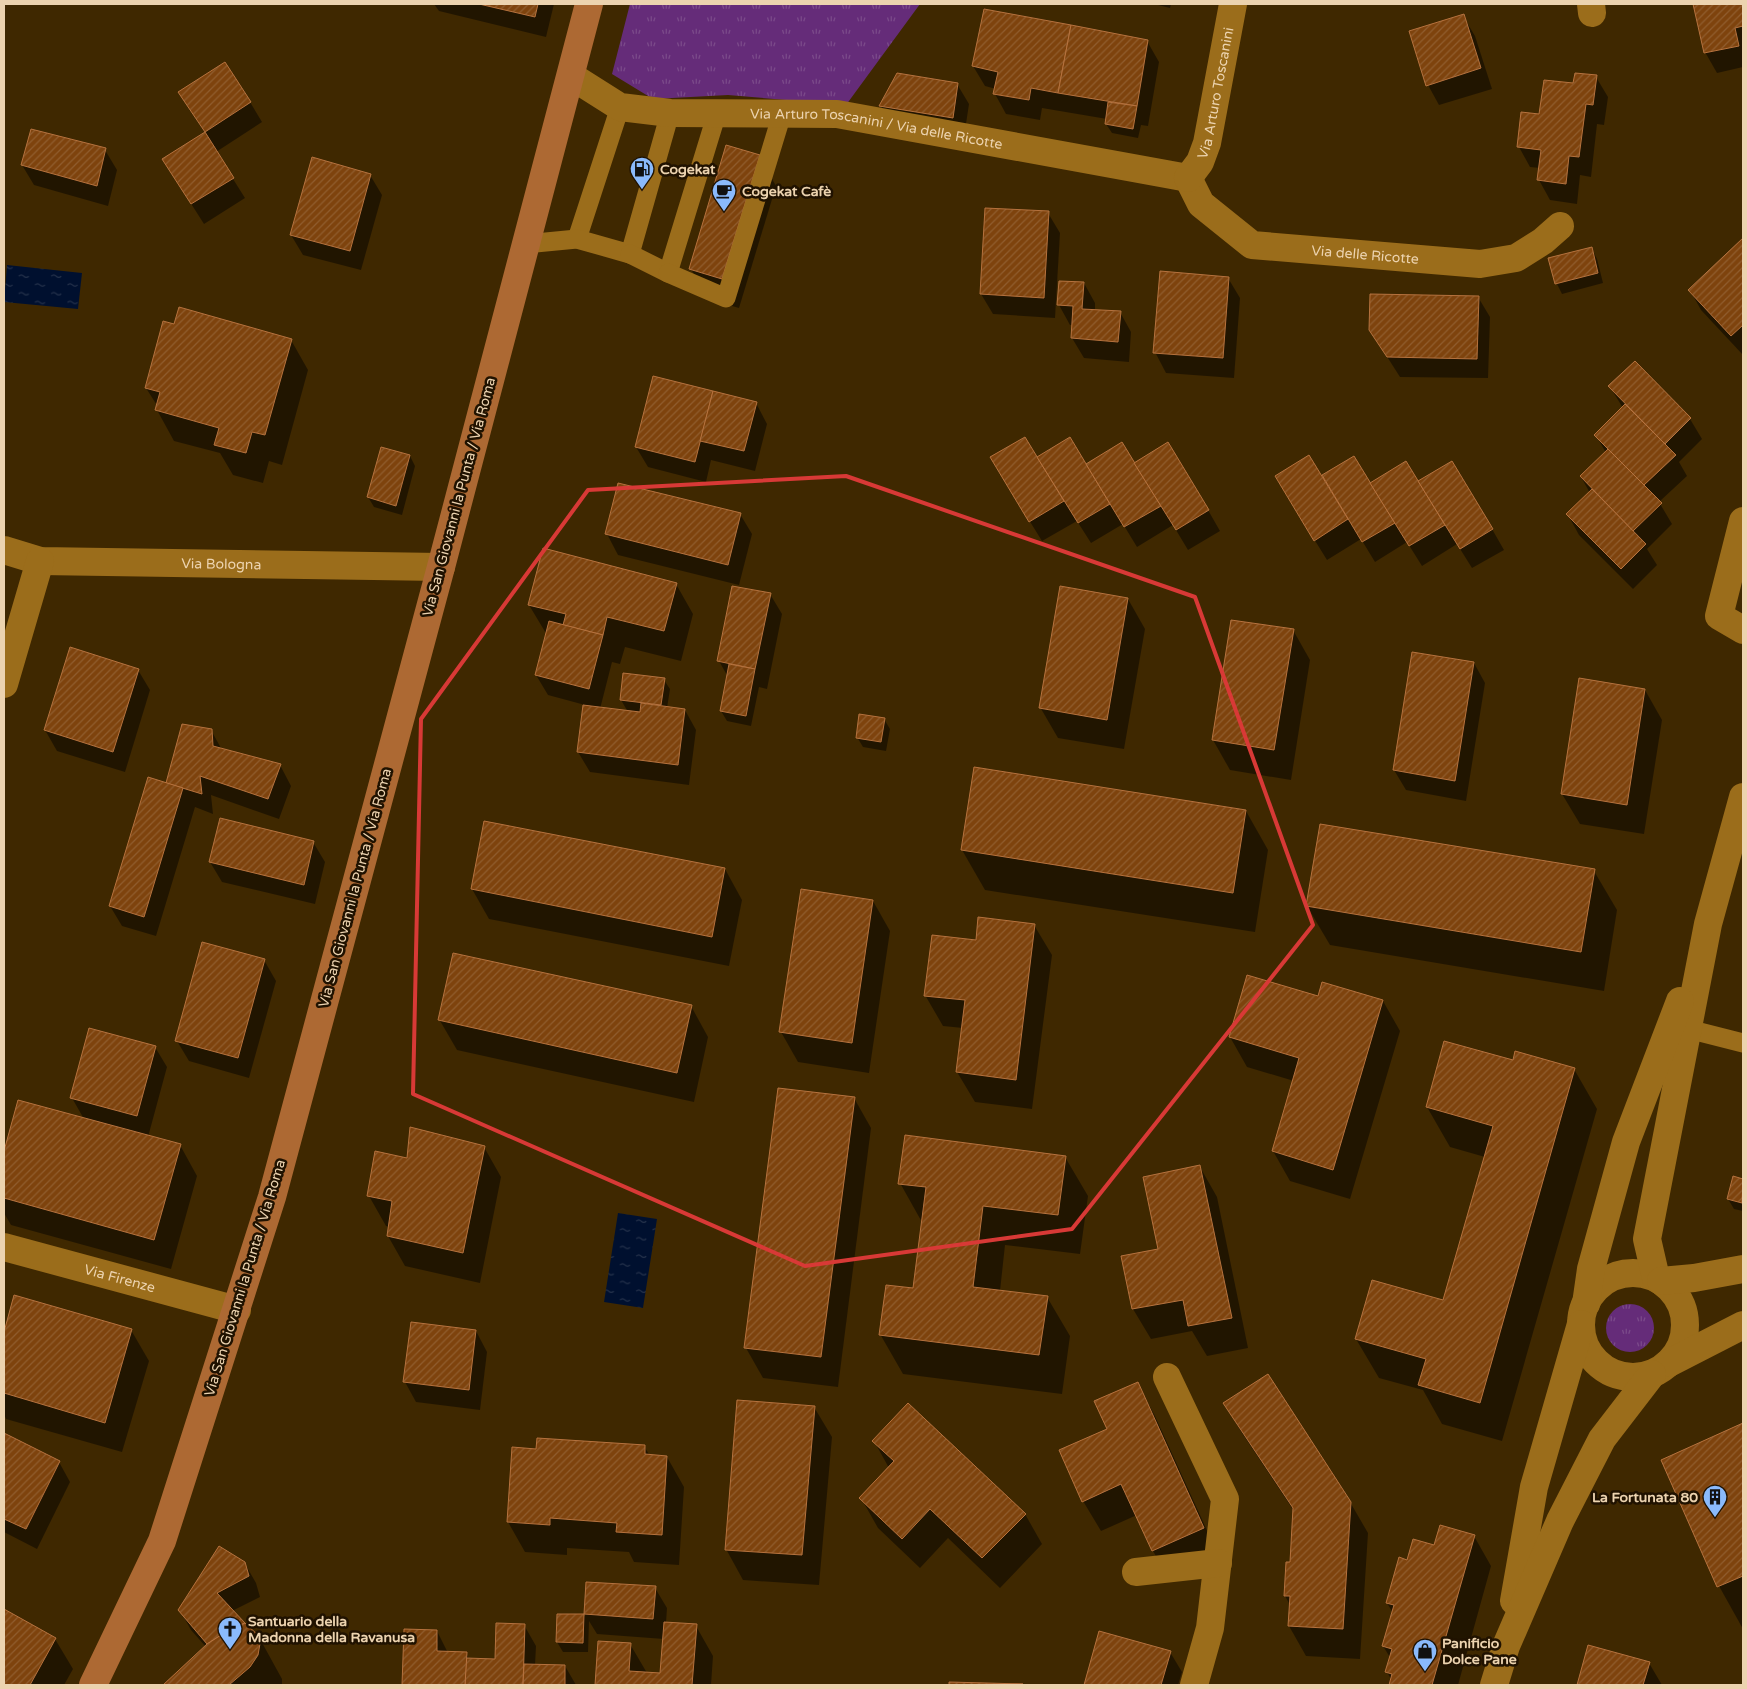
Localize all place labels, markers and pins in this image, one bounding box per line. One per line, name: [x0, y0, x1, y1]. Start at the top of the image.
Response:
fuel station icon: Cogekat: [629, 156, 655, 190]
place label: Cogekat: [660, 161, 716, 178]
cafe icon: Cogekat Cafè: [711, 178, 737, 212]
place label: Cogekat Cafè: [742, 183, 831, 200]
building icon: La Fortunata 80: [1702, 1484, 1728, 1518]
place label: La Fortunata 80: [1592, 1489, 1698, 1506]
place label: Santuario della Madonna della Ravanusa: [248, 1613, 415, 1646]
church icon: Santuario della Madonna della Ravanusa: [217, 1616, 243, 1650]
place label: Panificio Dolce Pane: [1442, 1635, 1517, 1668]
shop icon: Panificio Dolce Pane: [1412, 1638, 1438, 1672]

